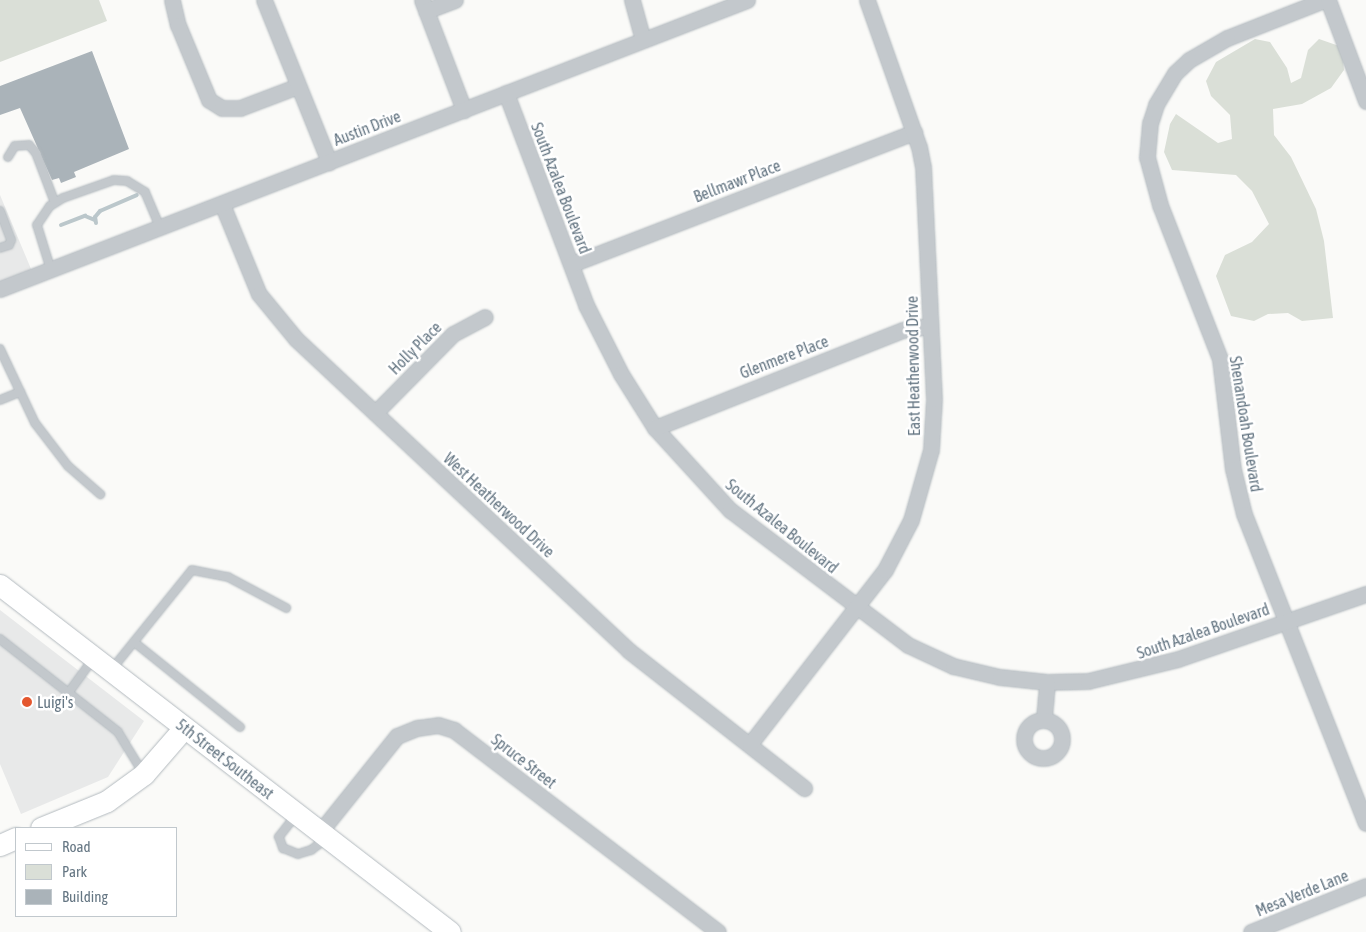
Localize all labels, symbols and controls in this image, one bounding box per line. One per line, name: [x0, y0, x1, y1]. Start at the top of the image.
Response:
street label: Austin Drive: [331, 106, 403, 150]
street label: South Azalea Boulevard: [527, 120, 595, 256]
street label: Bellmawr Place: [691, 156, 783, 206]
street label: East Heatherwood Drive: [902, 296, 924, 436]
street label: Holly Place: [385, 318, 445, 378]
street label: Glenmere Place: [737, 331, 831, 383]
street label: Shenandoah Boulevard: [1226, 355, 1266, 493]
street label: West Heatherwood Drive: [440, 449, 558, 561]
street label: South Azalea Boulevard: [722, 475, 842, 577]
street label: South Azalea Boulevard: [1134, 599, 1272, 663]
place label: Luigi's: [37, 692, 73, 712]
marker: Luigi's: [21, 696, 33, 708]
street label: 5th Street Southeast: [172, 715, 278, 803]
street label: Spruce Street: [488, 730, 560, 792]
legend: [15, 827, 178, 917]
text: Road: [62, 838, 91, 855]
text: Park: [62, 863, 87, 880]
street label: Mesa Verde Lane: [1253, 866, 1351, 920]
text: Building: [62, 888, 108, 905]

